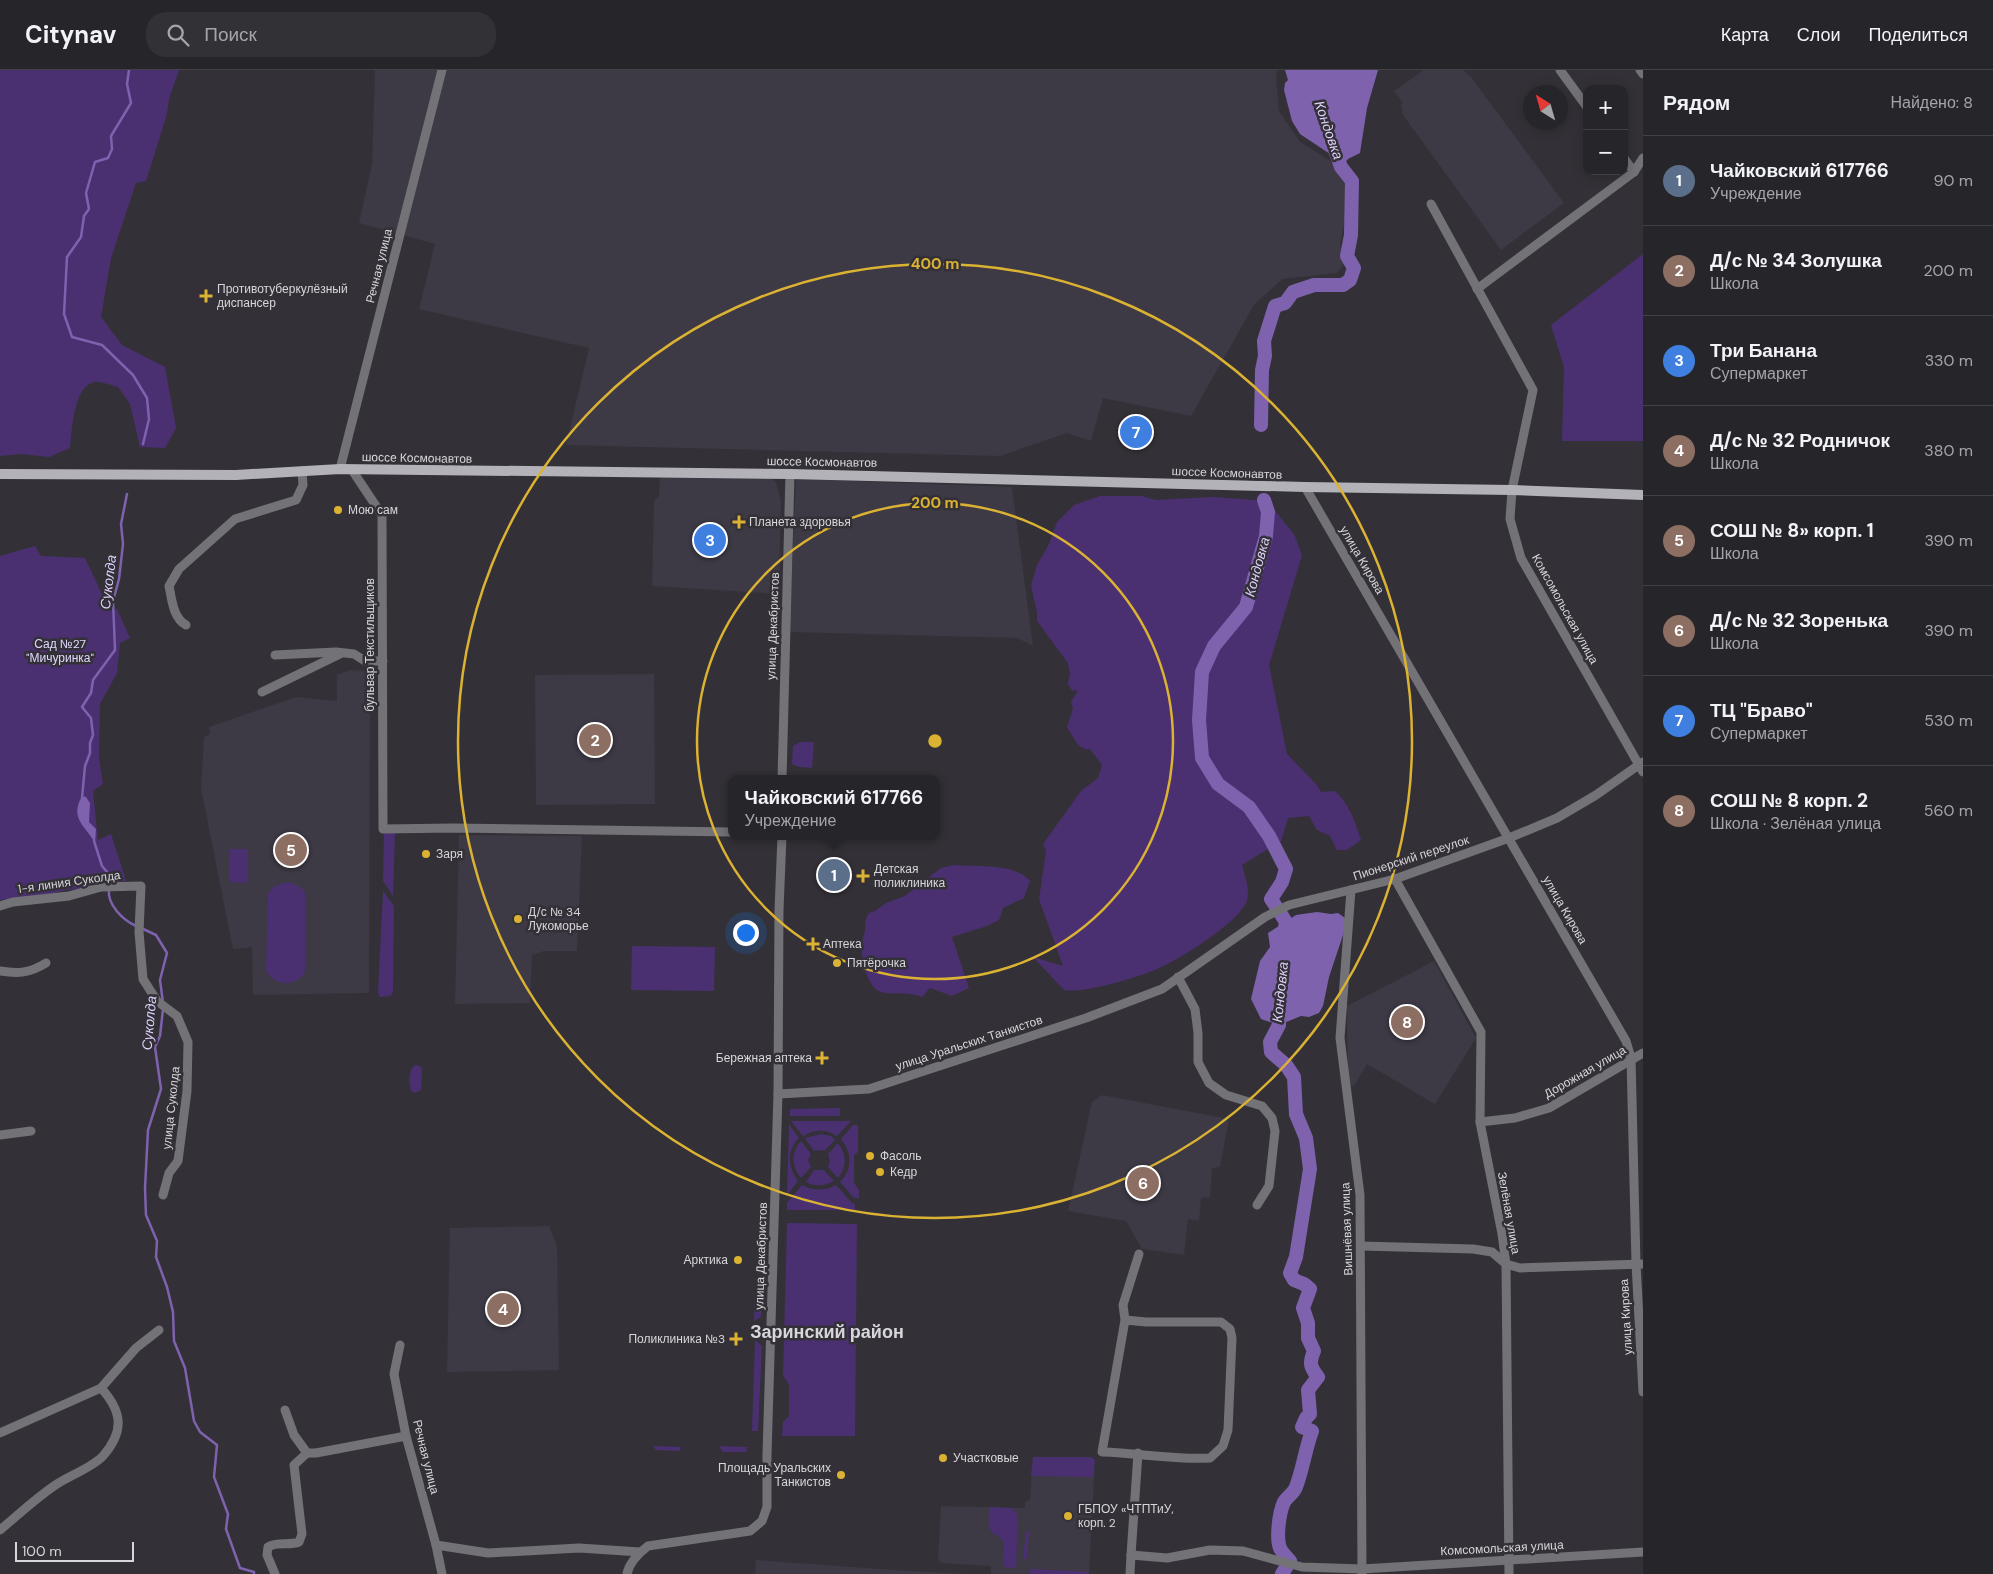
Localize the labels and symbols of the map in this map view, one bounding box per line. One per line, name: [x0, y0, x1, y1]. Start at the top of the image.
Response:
north arrow: [1523, 85, 1568, 130]
water label: Кондовка: [1311, 98, 1348, 162]
street label: Речная улица: [362, 227, 396, 305]
text: 400 m: [911, 254, 959, 274]
place label: Противотуберкулёзный диспансер: [217, 281, 348, 311]
marker: Противотуберкулёзный диспансер: [199, 289, 213, 303]
pin: 7: [1120, 413, 1152, 451]
street label: шоссе Космонавтов: [362, 449, 472, 467]
street label: шоссе Космонавтов: [767, 453, 877, 471]
street label: шоссе Космонавтов: [1171, 463, 1283, 483]
text: 200 m: [911, 493, 959, 513]
place label: Мою сам: [348, 502, 398, 518]
marker: Мою сам: [332, 504, 344, 516]
place label: Планета здоровья: [749, 514, 851, 530]
marker: Планета здоровья: [733, 516, 745, 528]
pin: 3: [694, 521, 726, 559]
street label: улица Кирова: [1336, 523, 1388, 597]
water label: Кондовка: [1240, 535, 1274, 599]
street label: Комсомольская улица: [1528, 551, 1602, 667]
water label: Суколда: [96, 554, 120, 610]
street label: улица Декабристов: [763, 572, 783, 680]
street label: бульвар Текстильщиков: [362, 578, 378, 712]
park label: Сад №27 "Мичуринка": [26, 636, 94, 666]
pin: 2: [579, 721, 611, 759]
centre of rings: [926, 732, 944, 750]
pin: 5: [275, 831, 307, 869]
street label: Пионерский переулок: [1351, 831, 1472, 884]
place label: Заря: [436, 846, 463, 862]
marker: Заря: [420, 848, 432, 860]
pin: 1: [818, 856, 850, 894]
place label: Детская поликлиника: [874, 861, 946, 891]
street label: 1-я линия Суколда: [16, 867, 122, 897]
marker: Детская поликлиника: [856, 869, 870, 883]
street label: улица Кирова: [1539, 873, 1591, 947]
place label: Д/с № 34 Лукоморье: [528, 904, 589, 934]
marker: Д/с № 34 Лукоморье: [512, 913, 524, 925]
your location: [733, 920, 759, 946]
place label: Аптека: [823, 936, 862, 952]
marker: Аптека: [807, 938, 819, 950]
place label: Пятёрочка: [847, 955, 906, 971]
marker: Пятёрочка: [831, 957, 843, 969]
water label: Кондовка: [1268, 961, 1292, 1023]
water label: Суколда: [138, 995, 160, 1051]
pin: 8: [1391, 1003, 1423, 1041]
street label: улица Уральских Танкистов: [894, 1012, 1044, 1074]
street label: Дорожная улица: [1541, 1042, 1629, 1102]
place label: Бережная аптека: [716, 1050, 812, 1066]
marker: Бережная аптека: [816, 1052, 828, 1064]
street label: улица Суколда: [159, 1065, 183, 1150]
place label: Фасоль: [880, 1148, 922, 1164]
marker: Фасоль: [864, 1150, 876, 1162]
place label: Кедр: [890, 1164, 917, 1180]
pin: 6: [1127, 1164, 1159, 1202]
marker: Кедр: [874, 1166, 886, 1178]
street label: Зелёная улица: [1494, 1171, 1524, 1256]
street label: Вишнёвая улица: [1337, 1182, 1357, 1276]
street label: улица Декабристов: [751, 1202, 771, 1310]
place label: Арктика: [684, 1252, 728, 1268]
marker: Арктика: [732, 1254, 744, 1266]
street label: улица Кирова: [1616, 1278, 1636, 1355]
pin: 4: [487, 1290, 519, 1328]
district label: Заринский район: [750, 1320, 904, 1344]
place label: Поликлиника №3: [628, 1331, 725, 1347]
marker: Поликлиника №3: [729, 1332, 743, 1346]
street label: Речная улица: [409, 1418, 443, 1496]
place label: Участковые: [953, 1450, 1019, 1466]
marker: Участковые: [937, 1452, 949, 1464]
place label: Площадь Уральских Танкистов: [718, 1460, 831, 1490]
marker: Площадь Уральских Танкистов: [835, 1469, 847, 1481]
place label: ГБПОУ «ЧТПТиУ, корп. 2: [1078, 1501, 1174, 1531]
marker: ГБПОУ «ЧТПТиУ, корп. 2: [1062, 1510, 1074, 1522]
street label: Комсомольская улица: [1440, 1537, 1564, 1559]
scale bar: [15, 1539, 134, 1562]

